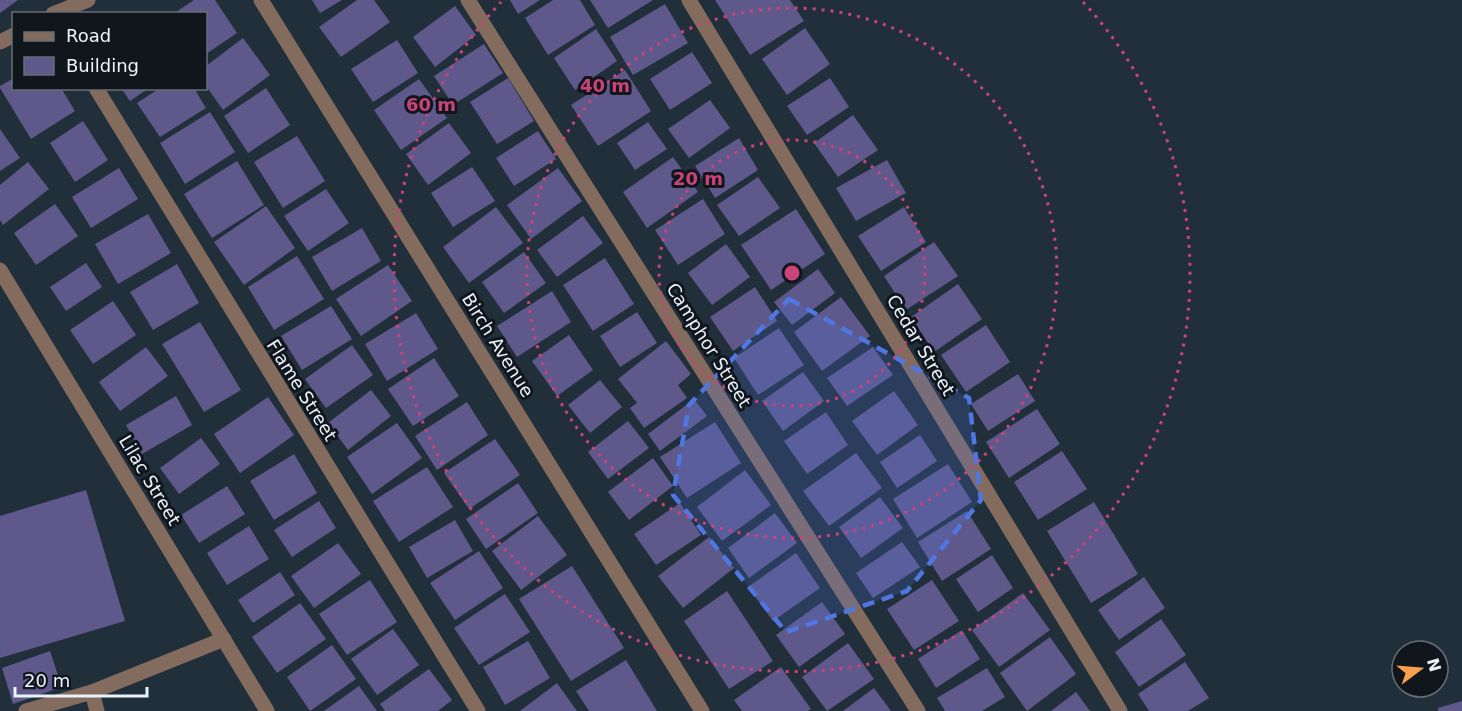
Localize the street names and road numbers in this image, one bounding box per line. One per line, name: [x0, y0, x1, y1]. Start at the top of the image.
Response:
street label: Camphor Street: [662, 279, 756, 411]
street label: Birch Avenue: [458, 289, 538, 401]
street label: Cedar Street: [883, 291, 959, 399]
street label: Flame Street: [263, 335, 341, 445]
street label: Lilac Street: [115, 431, 185, 529]

